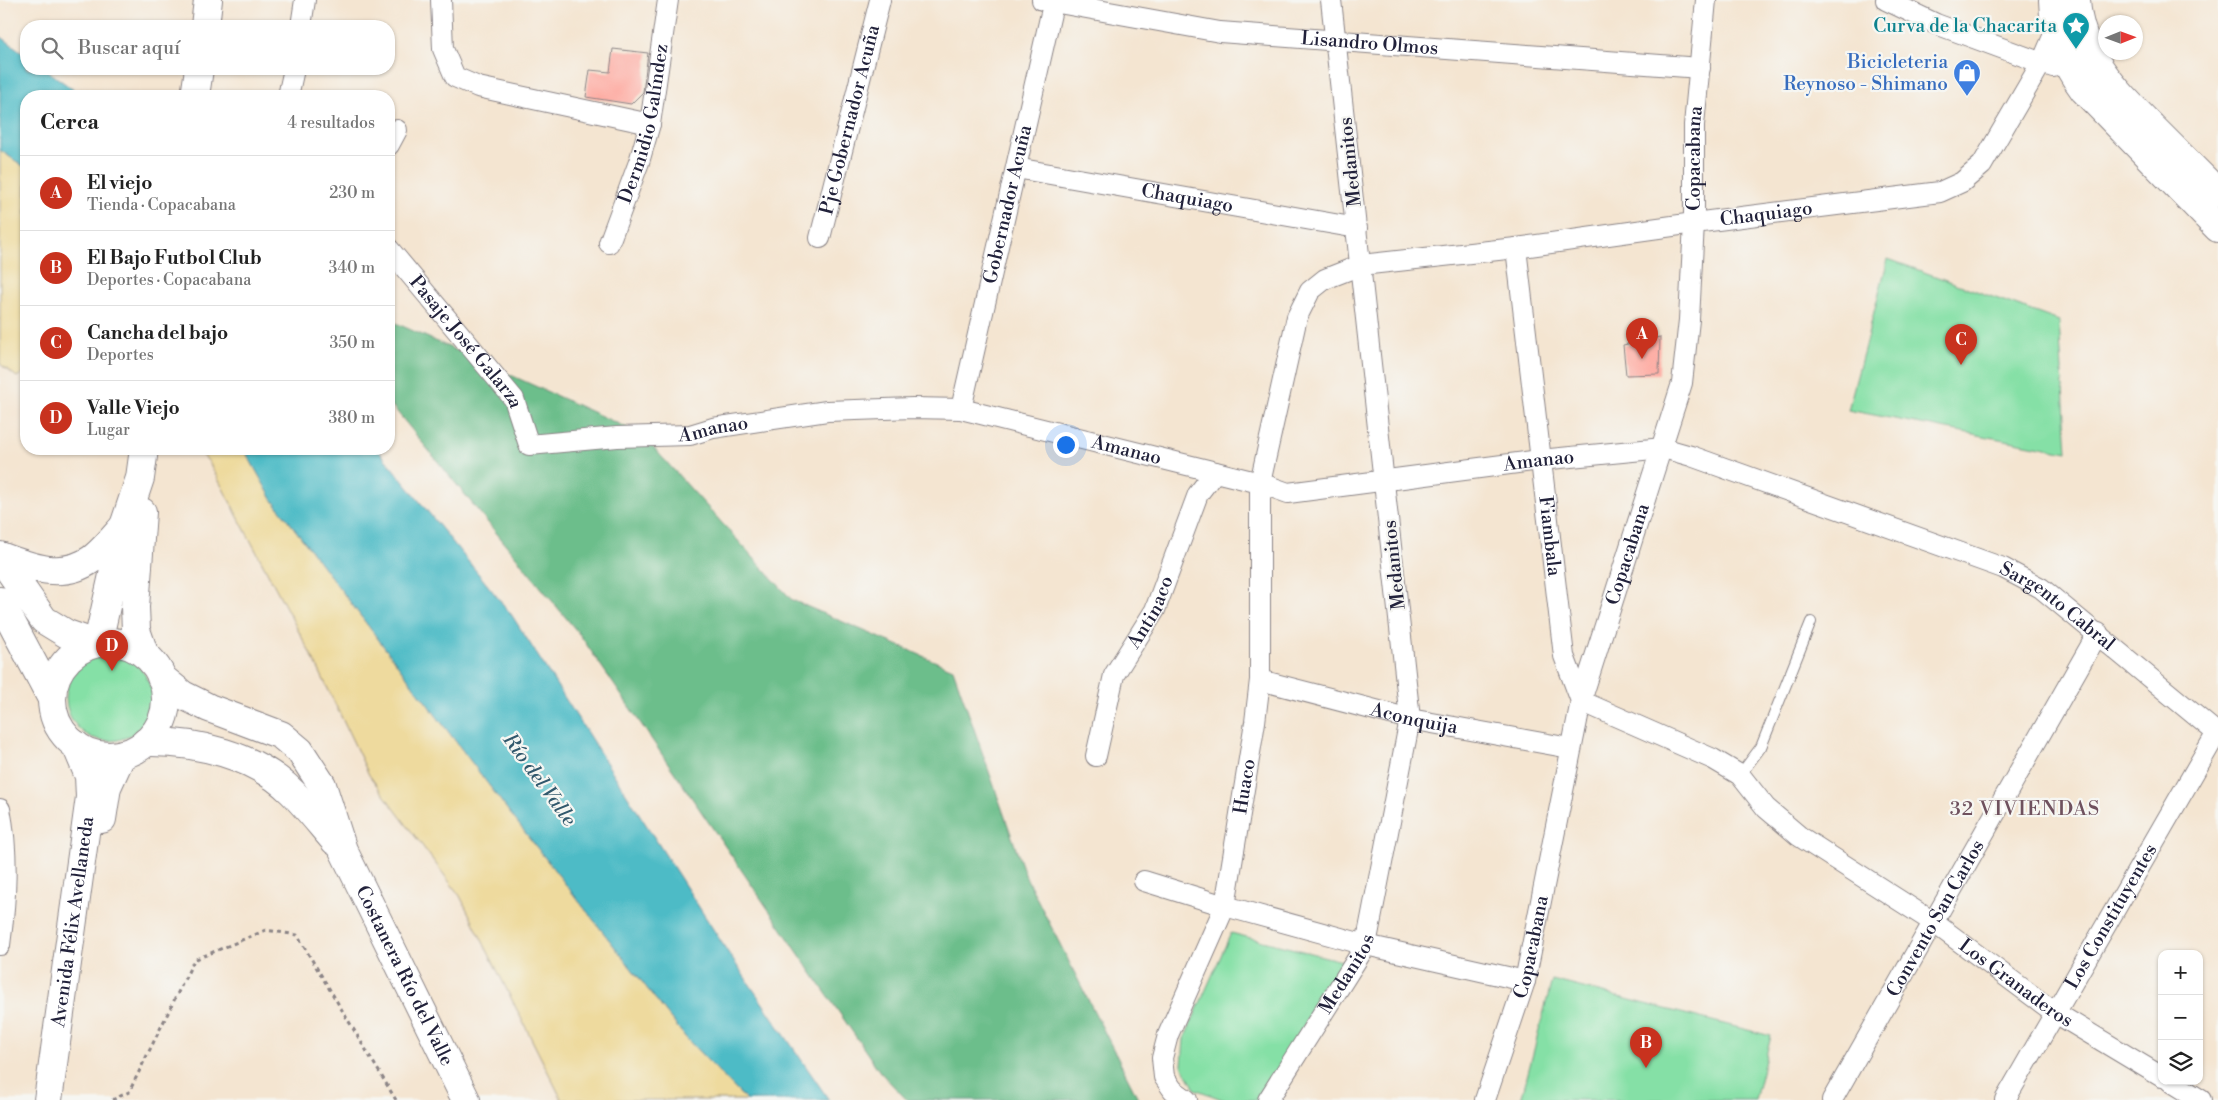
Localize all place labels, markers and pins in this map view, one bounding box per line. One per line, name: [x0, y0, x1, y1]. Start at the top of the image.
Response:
place icon: Curva de la Chacarita: [2061, 11, 2091, 50]
place label: Curva de la Chacarita: [1873, 14, 2057, 38]
place label: Bicicleteria Reynoso - Shimano: [1783, 50, 1948, 96]
shop icon: Bicicleteria Reynoso - Shimano: [1952, 58, 1982, 97]
pin: A: [1626, 318, 1658, 359]
pin: C: [1945, 324, 1977, 365]
pin: D: [96, 630, 128, 671]
pin: B: [1630, 1027, 1662, 1068]

